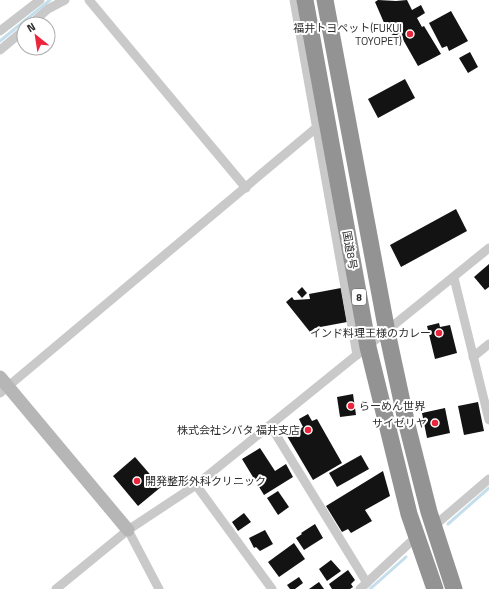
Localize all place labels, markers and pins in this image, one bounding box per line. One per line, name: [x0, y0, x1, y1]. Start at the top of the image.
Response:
place label: 福井トヨペット(FUKUI TOYOPET): [293, 20, 402, 49]
marker: 福井トヨペット(FUKUI TOYOPET): [405, 29, 415, 39]
place label: インド料理王様のカレー: [310, 325, 431, 341]
marker: インド料理王様のカレー: [434, 328, 444, 338]
place label: らーめん世界: [359, 398, 426, 414]
marker: らーめん世界: [346, 401, 356, 411]
place label: サイゼリヤ: [372, 415, 427, 431]
marker: サイゼリヤ: [430, 418, 440, 428]
place label: 株式会社シバタ 福井支店: [177, 422, 300, 438]
marker: 株式会社シバタ 福井支店: [303, 425, 313, 435]
place label: 開発整形外科クリニック: [145, 473, 266, 489]
marker: 開発整形外科クリニック: [132, 476, 142, 486]

